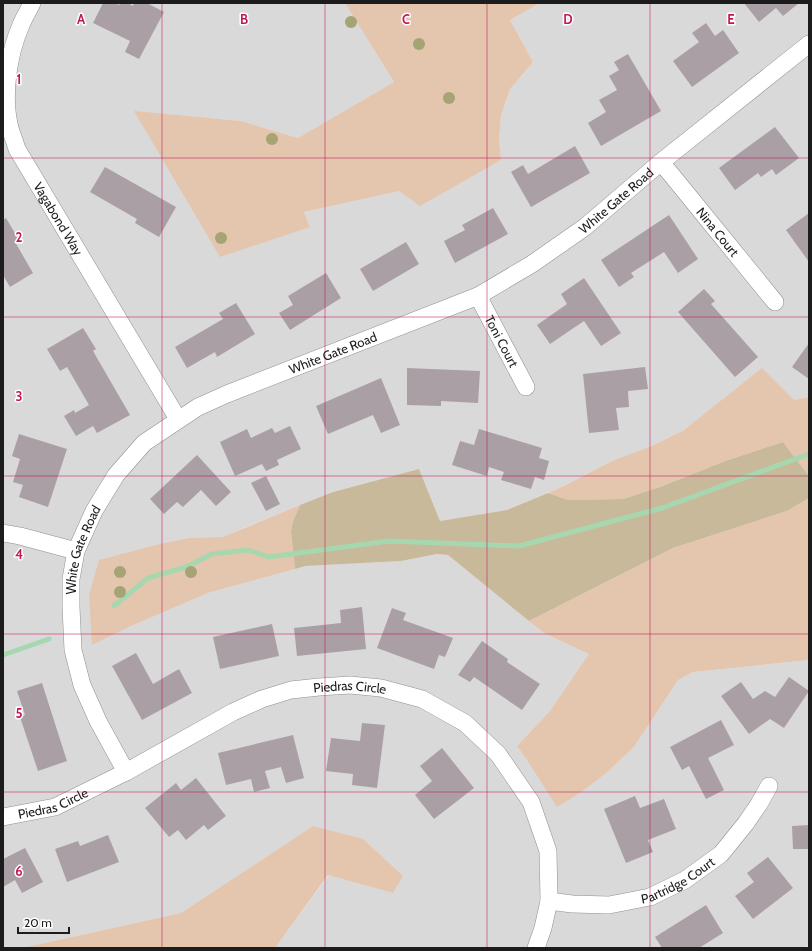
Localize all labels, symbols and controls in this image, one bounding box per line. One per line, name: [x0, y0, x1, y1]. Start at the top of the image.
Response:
text: A: [77, 11, 86, 27]
text: B: [240, 11, 248, 27]
text: C: [402, 11, 410, 27]
text: D: [563, 11, 573, 27]
text: E: [727, 11, 735, 27]
text: 1: [17, 71, 21, 87]
street label: White Gate Road: [575, 164, 656, 237]
street label: Vagabond Way: [30, 179, 87, 259]
street label: Nina Court: [693, 204, 743, 260]
text: 2: [16, 229, 23, 245]
street label: Toni Court: [482, 312, 522, 370]
street label: White Gate Road: [286, 328, 379, 377]
text: 3: [15, 388, 23, 404]
street label: White Gate Road: [63, 502, 104, 594]
text: 4: [15, 546, 23, 562]
street label: Piedras Circle: [312, 677, 389, 697]
text: 5: [16, 705, 23, 721]
street label: Piedras Circle: [17, 784, 91, 822]
street label: Partridge Court: [639, 853, 718, 907]
text: 6: [15, 863, 23, 879]
scale bar: [18, 909, 69, 935]
text: 20 m: [24, 915, 52, 930]

